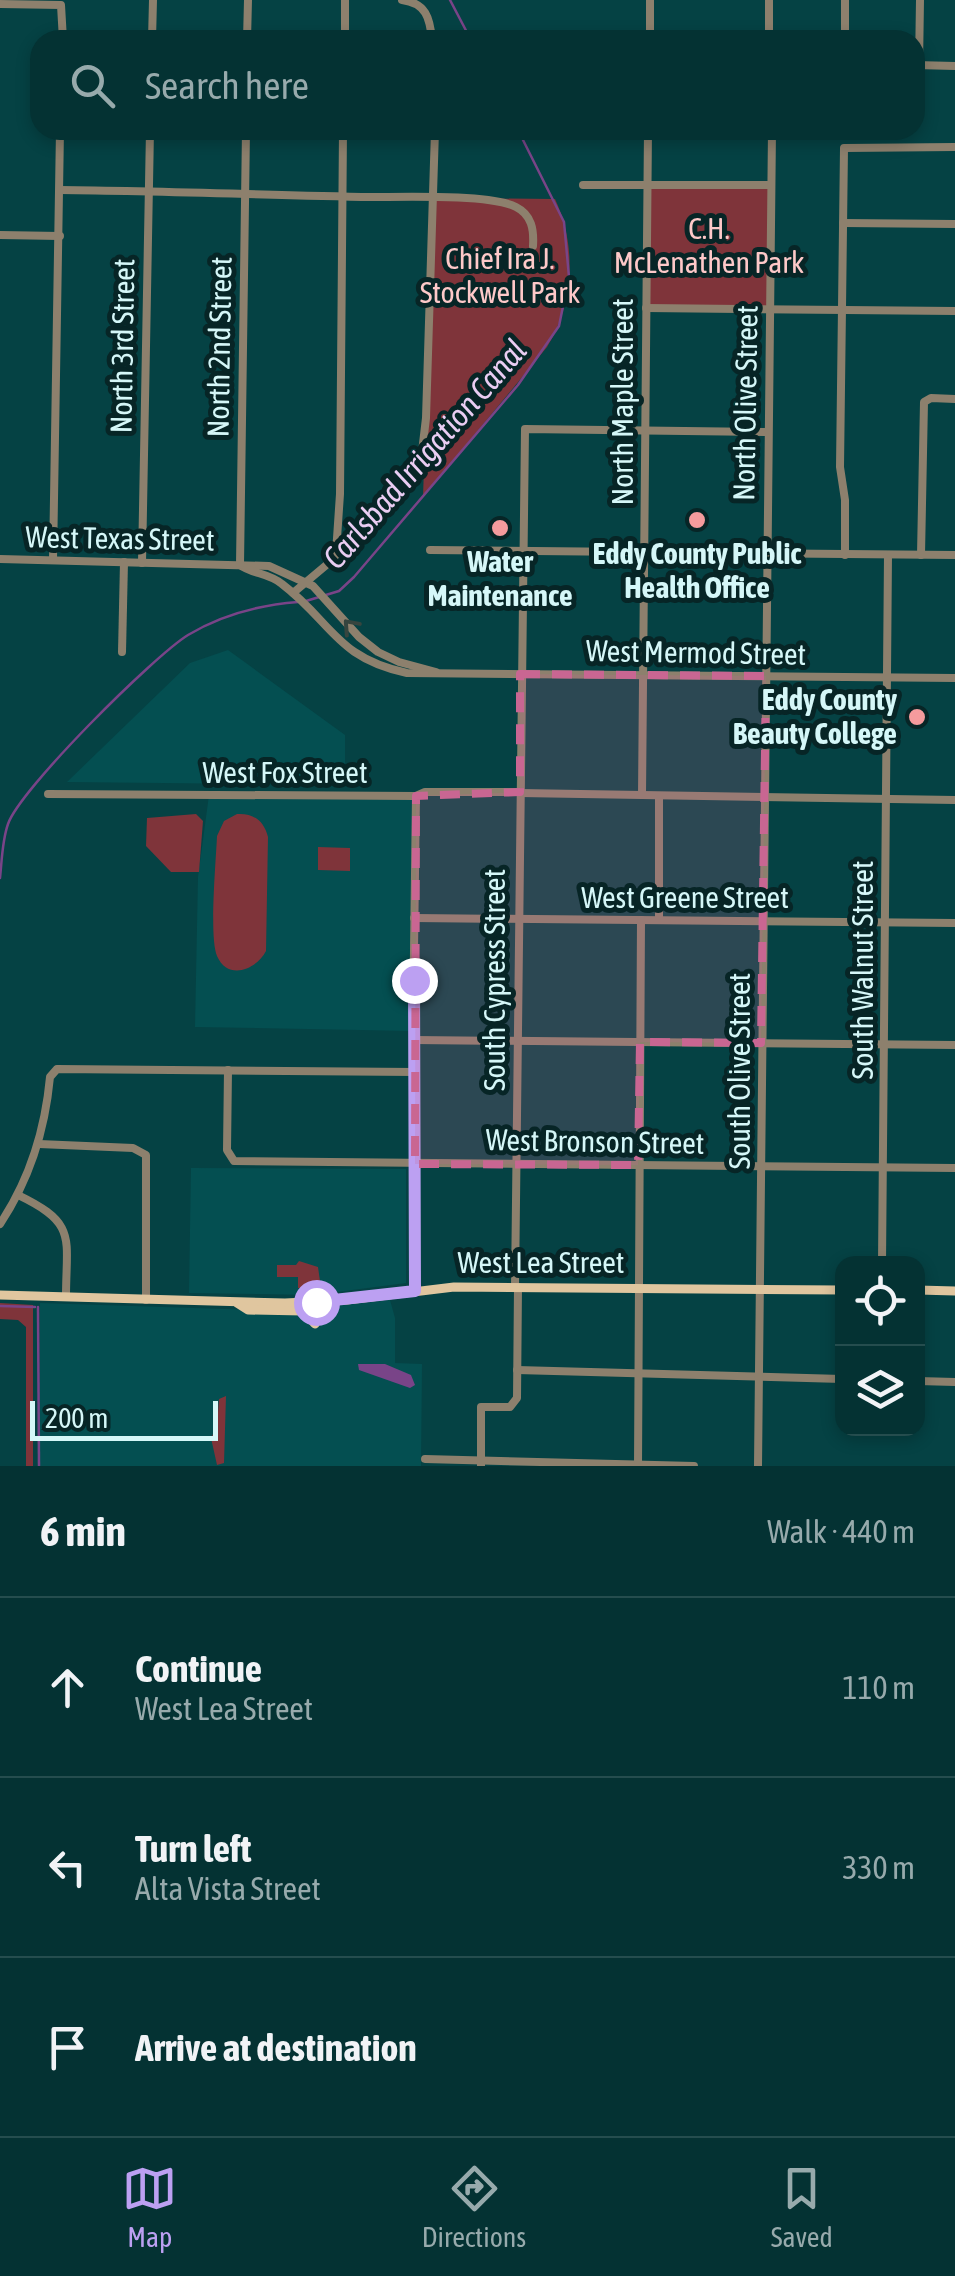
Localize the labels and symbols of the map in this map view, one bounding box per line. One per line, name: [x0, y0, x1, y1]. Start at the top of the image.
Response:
park label: C.H. McLenathen Park: [614, 211, 804, 279]
park label: Chief Ira J. Stockwell Park: [420, 241, 580, 309]
street label: North 2nd Street: [200, 256, 238, 437]
street label: North 3rd Street: [103, 258, 141, 434]
street label: North Maple Street: [605, 298, 639, 506]
street label: North Olive Street: [726, 305, 764, 501]
water label: Carlsbad Irrigation Canal: [315, 332, 534, 576]
marker: Eddy County Public Health Office: [686, 509, 708, 531]
marker: Water Maintenance: [489, 517, 511, 539]
street label: West Texas Street: [25, 519, 215, 557]
place label: Eddy County Public Health Office: [593, 536, 801, 604]
place label: Water Maintenance: [427, 544, 573, 612]
one-way arrow: [343, 619, 361, 638]
street label: West Mermod Street: [586, 633, 806, 671]
place label: Eddy County Beauty College: [733, 682, 898, 750]
marker: Eddy County Beauty College: [906, 706, 928, 728]
street label: West Fox Street: [202, 755, 368, 789]
street label: South Walnut Street: [845, 861, 879, 1079]
street label: South Cypress Street: [477, 869, 511, 1091]
street label: West Greene Street: [581, 880, 789, 914]
route end: [392, 958, 438, 1004]
street label: South Olive Street: [722, 973, 756, 1169]
street label: West Bronson Street: [485, 1122, 705, 1160]
street label: West Lea Street: [458, 1245, 624, 1279]
route start: [294, 1280, 340, 1326]
scale bar: [30, 1396, 218, 1440]

